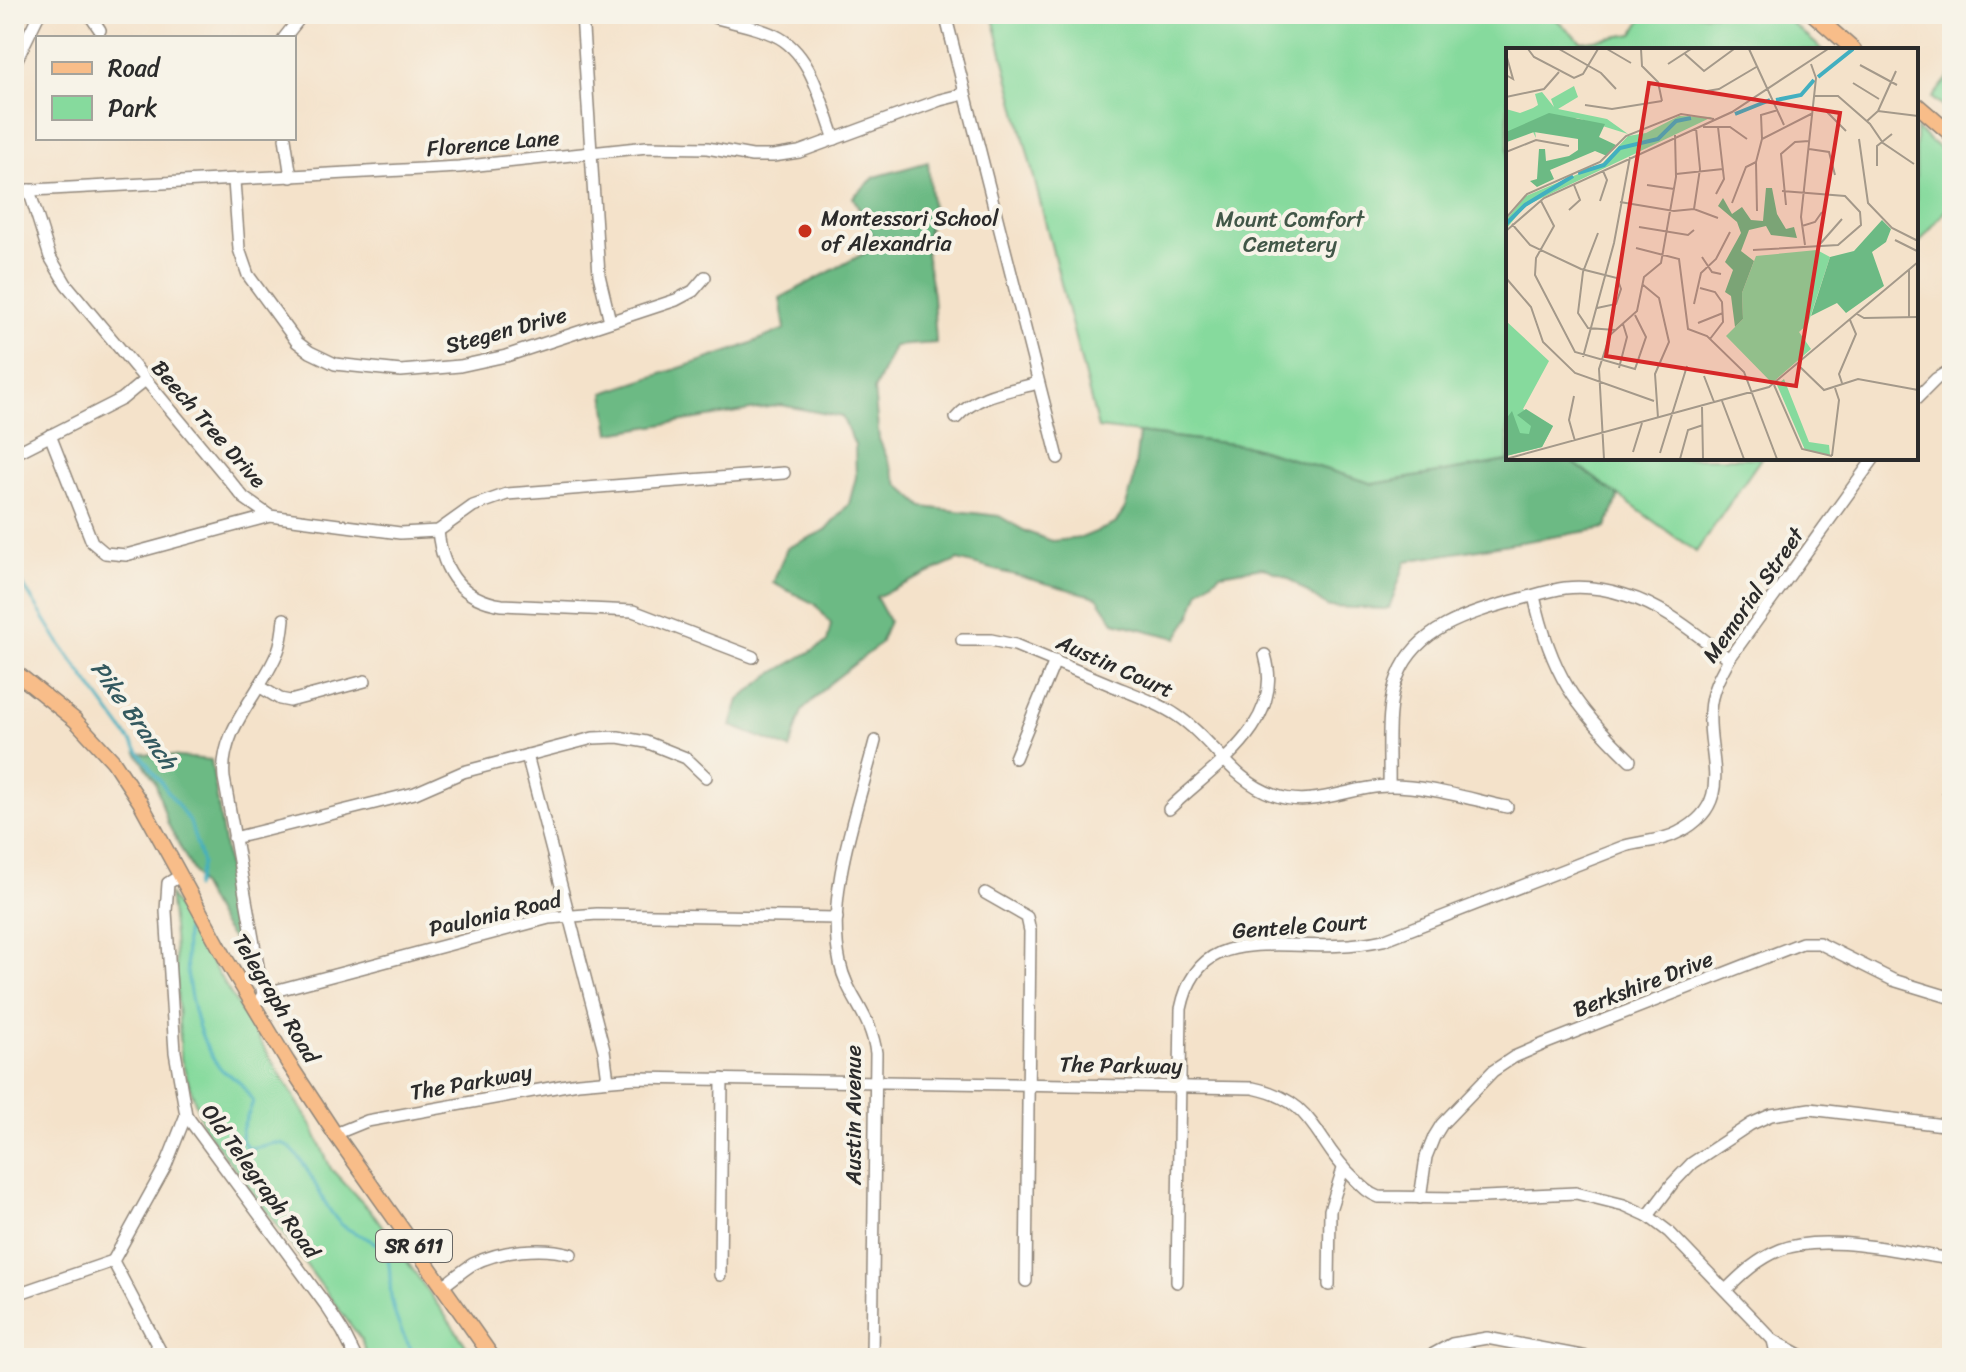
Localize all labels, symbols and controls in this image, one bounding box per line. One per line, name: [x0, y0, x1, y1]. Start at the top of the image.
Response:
legend: [36, 36, 296, 140]
text: Road: [108, 47, 162, 89]
inset map: [1506, 48, 1918, 460]
text: Park: [108, 87, 157, 129]
street label: Florence Lane: [425, 118, 561, 168]
place label: Montessori School of Alexandria: [821, 199, 999, 263]
park label: Mount Comfort Cemetery: [1216, 200, 1365, 264]
marker: Montessori School of Alexandria: [796, 222, 814, 240]
street label: Stegen Drive: [441, 295, 571, 365]
street label: Beech Tree Drive: [142, 351, 277, 498]
street label: Memorial Street: [1692, 518, 1815, 671]
street label: Austin Court: [1049, 622, 1180, 709]
water label: Pike Branch: [80, 651, 190, 781]
street label: Paulonia Road: [425, 880, 566, 948]
street label: Gentele Court: [1231, 902, 1369, 950]
street label: Telegraph Road: [222, 925, 331, 1072]
street label: Berkshire Drive: [1567, 939, 1719, 1029]
street label: The Parkway: [1059, 1044, 1183, 1086]
street label: Austin Avenue: [834, 1045, 873, 1186]
street label: The Parkway: [407, 1052, 536, 1112]
street label: Old Telegraph Road: [191, 1095, 332, 1268]
road number: SR 611: [376, 1230, 452, 1262]

